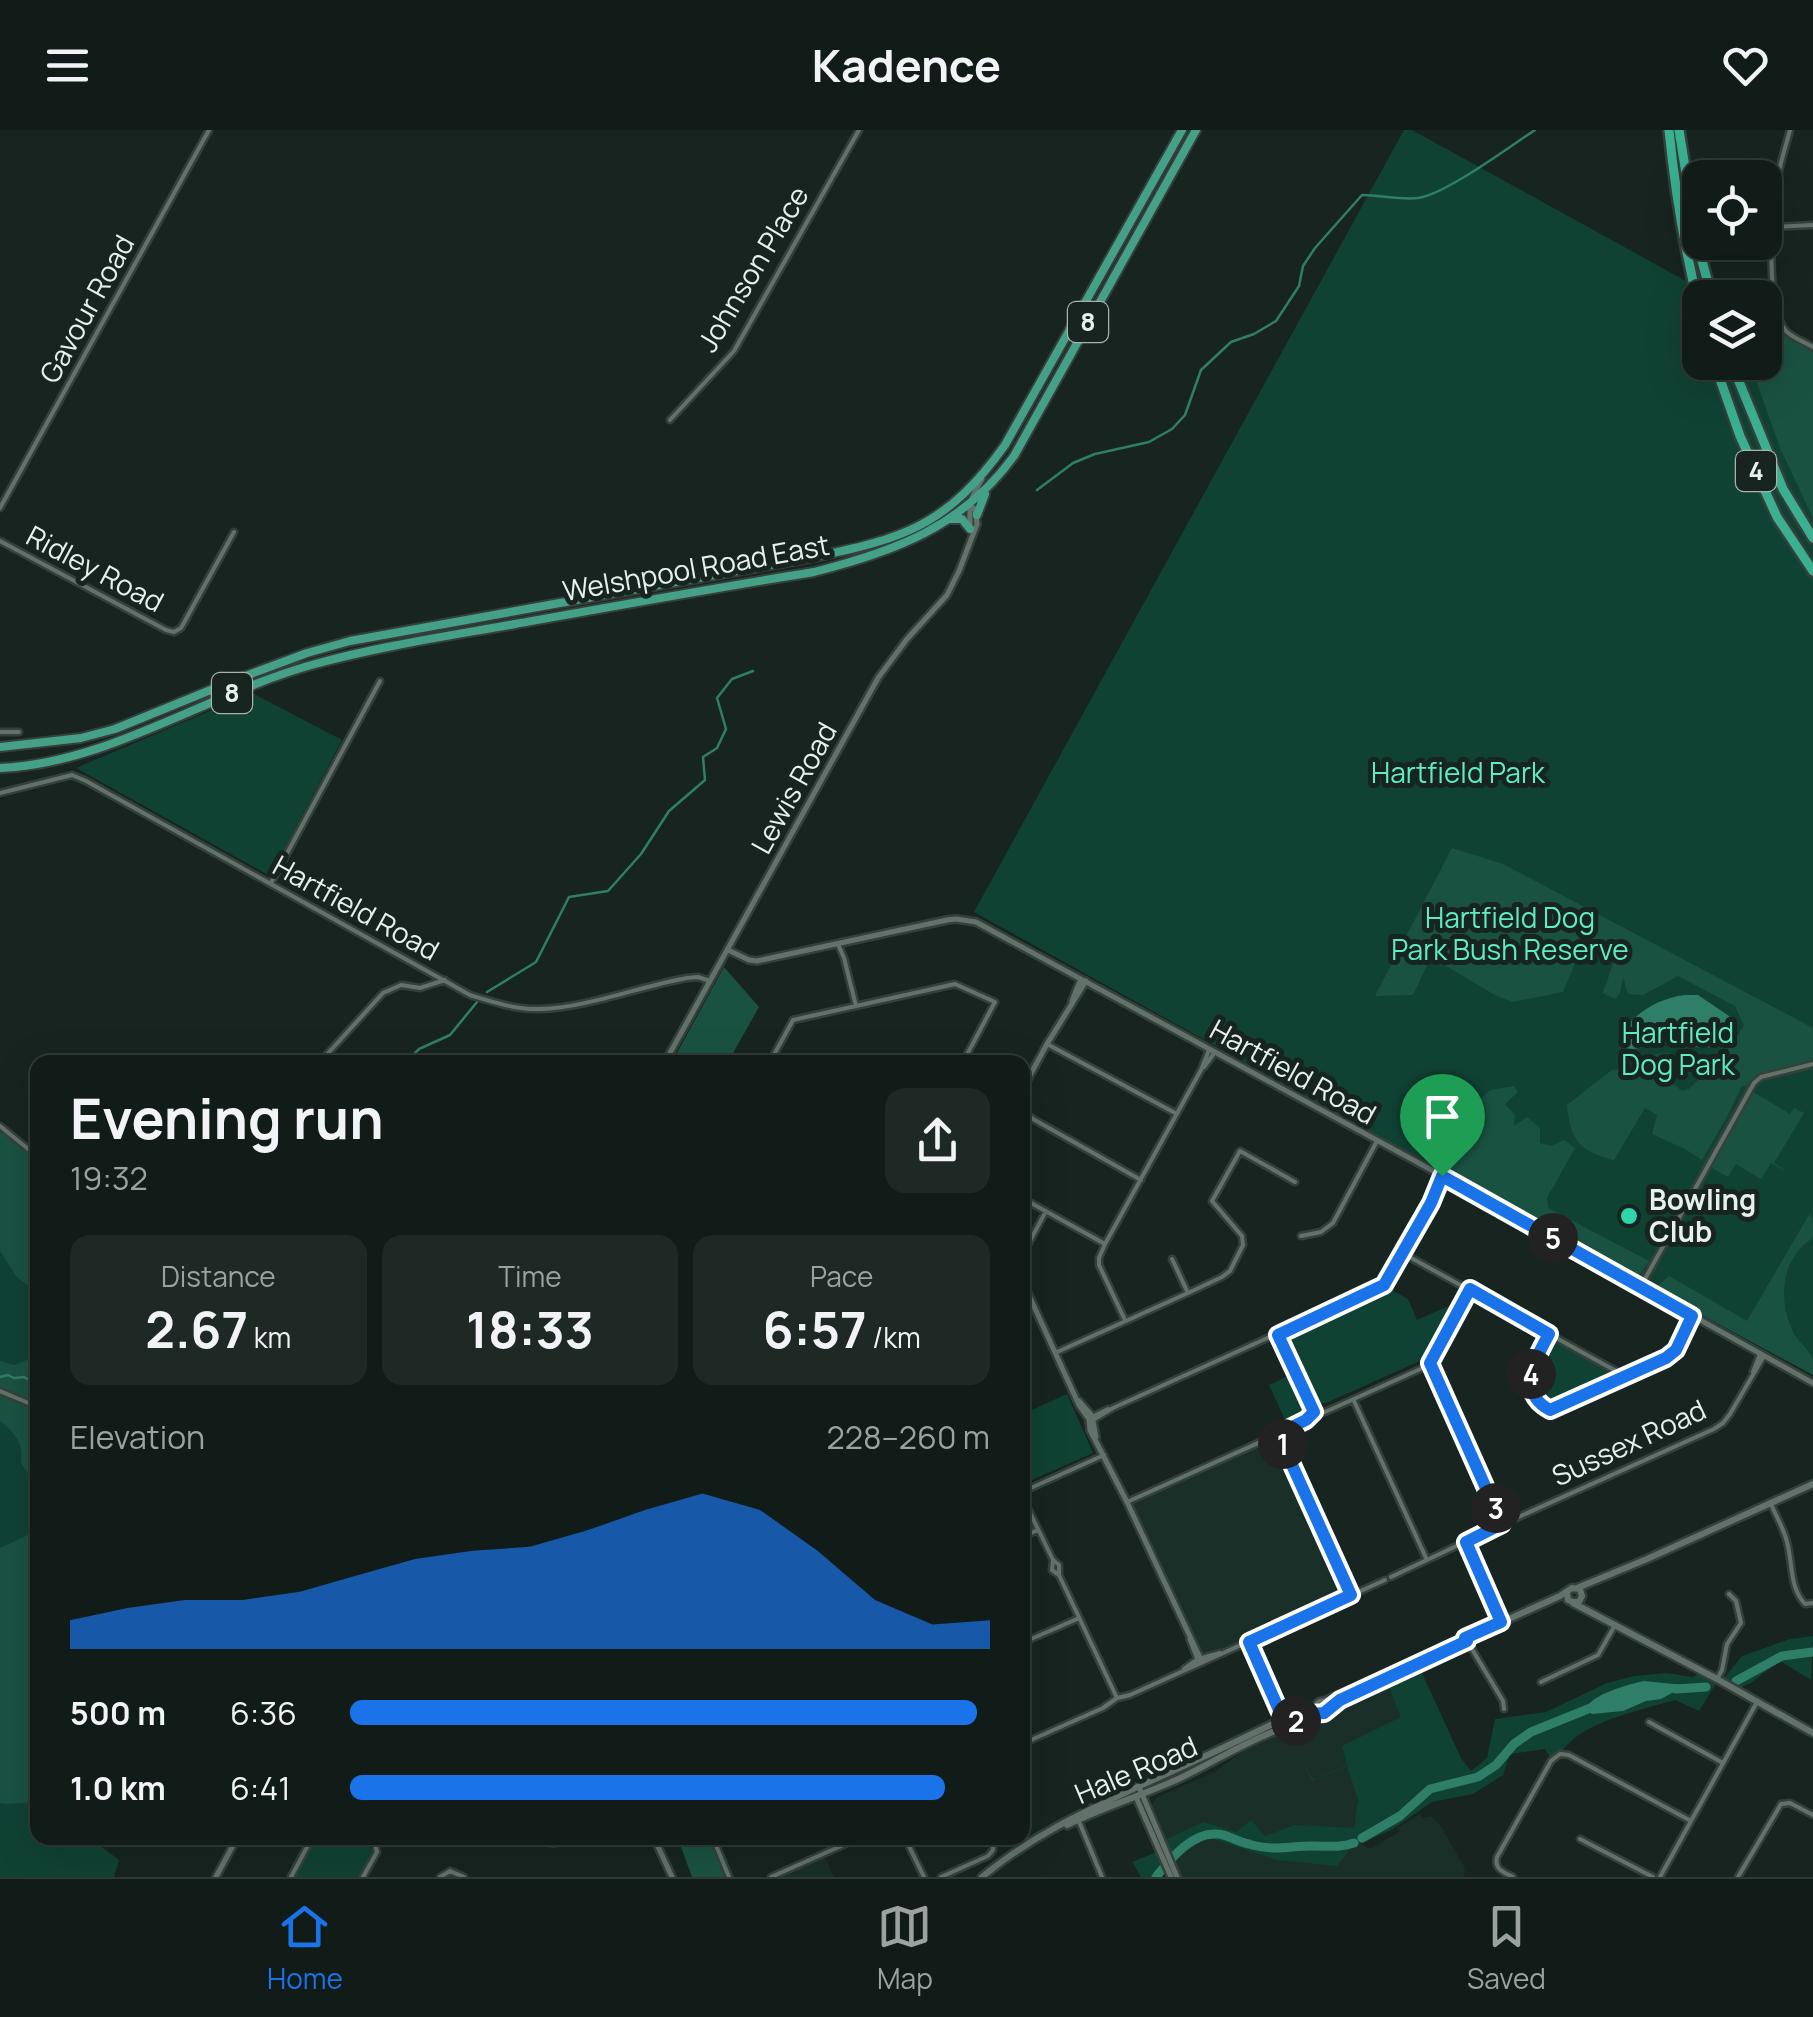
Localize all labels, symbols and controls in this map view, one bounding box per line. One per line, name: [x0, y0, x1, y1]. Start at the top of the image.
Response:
text: Kadence: [812, 34, 1001, 96]
icon: menu: [40, 38, 95, 93]
icon: heart: [1718, 38, 1773, 93]
map controls: [1682, 160, 1782, 380]
button: locate: [1682, 160, 1782, 260]
street label: Johnson Place: [688, 179, 817, 358]
street label: Gavour Road: [30, 228, 142, 389]
button: layers: [1682, 280, 1782, 380]
road number: 8: [1068, 302, 1108, 342]
road number: 4: [1736, 451, 1776, 491]
street label: Ridley Road: [20, 516, 171, 620]
street label: Welshpool Road East: [560, 525, 832, 609]
road number: 8: [212, 673, 252, 713]
street label: Lewis Road: [741, 715, 845, 860]
park label: Hartfield Park: [1371, 753, 1546, 791]
street label: Hartfield Road: [267, 846, 446, 968]
park label: Hartfield Dog Park Bush Reserve: [1391, 898, 1629, 968]
street label: Hartfield Road: [1204, 1010, 1383, 1132]
park label: Hartfield Dog Park: [1621, 1013, 1736, 1083]
pin: [1400, 1074, 1485, 1177]
text: Evening run: [70, 1080, 384, 1156]
button: share: [885, 1088, 990, 1193]
icon: arrive: [1415, 1089, 1470, 1144]
text: 19:32: [70, 1156, 148, 1200]
place label: Bowling Club: [1649, 1180, 1756, 1250]
marker: Bowling Club: [1618, 1205, 1640, 1227]
pin: 5: [1528, 1213, 1578, 1263]
text: 5: [1545, 1219, 1561, 1257]
text: Distance: [161, 1257, 276, 1295]
text: Time: [498, 1257, 562, 1295]
text: Pace: [810, 1257, 873, 1295]
text: 2.67: [145, 1295, 248, 1363]
text: 18:33: [466, 1295, 594, 1363]
text: 6:57: [763, 1295, 867, 1363]
text: km: [248, 1318, 291, 1356]
text: /km: [867, 1318, 921, 1356]
pin: 4: [1506, 1349, 1556, 1399]
text: 4: [1522, 1355, 1540, 1393]
street label: Sussex Road: [1545, 1390, 1712, 1494]
text: Elevation: [70, 1415, 205, 1459]
text: 228–260 m: [827, 1415, 990, 1459]
pin: 1: [1258, 1419, 1308, 1469]
text: 1: [1277, 1425, 1289, 1463]
pin: 3: [1471, 1483, 1521, 1533]
text: 3: [1488, 1489, 1504, 1527]
text: 500 m: [70, 1691, 166, 1735]
text: 6:36: [230, 1691, 297, 1735]
pin: 2: [1271, 1696, 1321, 1746]
text: 2: [1288, 1702, 1304, 1740]
street label: Hale Road: [1069, 1726, 1203, 1812]
text: 1.0 km: [70, 1766, 166, 1810]
text: 6:41: [230, 1766, 291, 1810]
tab: Home: [267, 1899, 343, 1997]
tab: Map: [877, 1899, 933, 1997]
tab: Saved: [1467, 1899, 1546, 1997]

